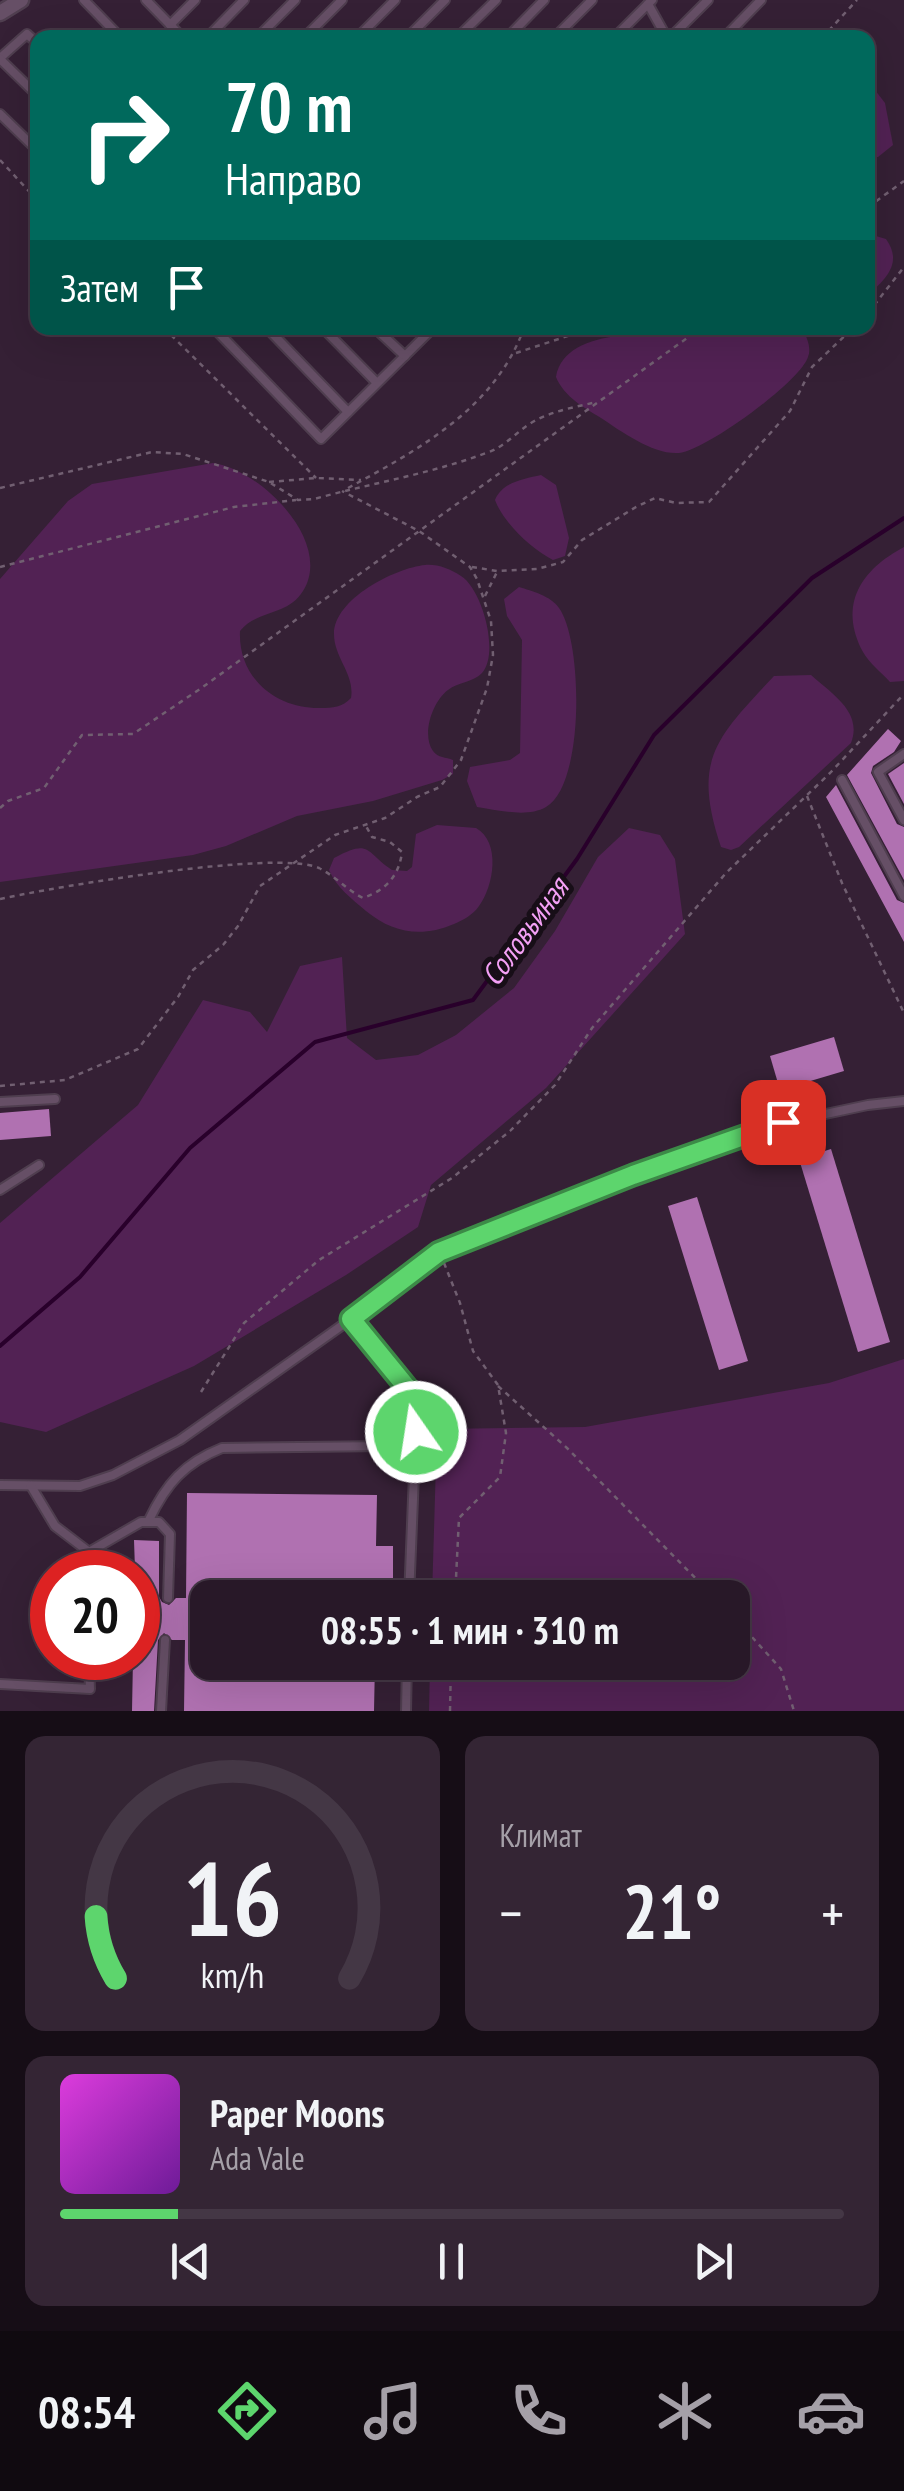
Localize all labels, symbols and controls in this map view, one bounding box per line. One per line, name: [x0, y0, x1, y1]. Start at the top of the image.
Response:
text: 70 m: [225, 61, 353, 151]
icon: right: [60, 70, 190, 200]
text: Направо: [225, 149, 362, 207]
icon: arrive: [159, 260, 214, 315]
text: Затем: [60, 263, 139, 312]
water label: Соловьиная: [472, 867, 578, 993]
pin: [741, 1080, 826, 1165]
icon: arrive: [756, 1095, 811, 1150]
position arrow: [364, 1380, 468, 1484]
speed limit sign: 20: [30, 1550, 160, 1680]
text: 08:55 · 1 мин · 310 m: [321, 1605, 619, 1654]
text: Климат: [500, 1814, 582, 1856]
text: 16: [183, 1830, 282, 1965]
text: 21°: [622, 1863, 721, 1960]
text: −: [500, 1877, 522, 1948]
text: +: [821, 1877, 844, 1948]
text: km/h: [201, 1952, 264, 1998]
text: Paper Moons: [210, 2088, 385, 2137]
text: Ada Vale: [210, 2137, 305, 2179]
icon: previous: [163, 2234, 218, 2289]
icon: pause: [424, 2234, 479, 2289]
icon: next: [686, 2234, 741, 2289]
icon: directions: [212, 2376, 282, 2446]
icon: music: [358, 2376, 428, 2446]
icon: phone: [504, 2376, 574, 2446]
icon: climate: [650, 2376, 720, 2446]
icon: car: [796, 2376, 866, 2446]
text: 08:54: [38, 2382, 135, 2440]

